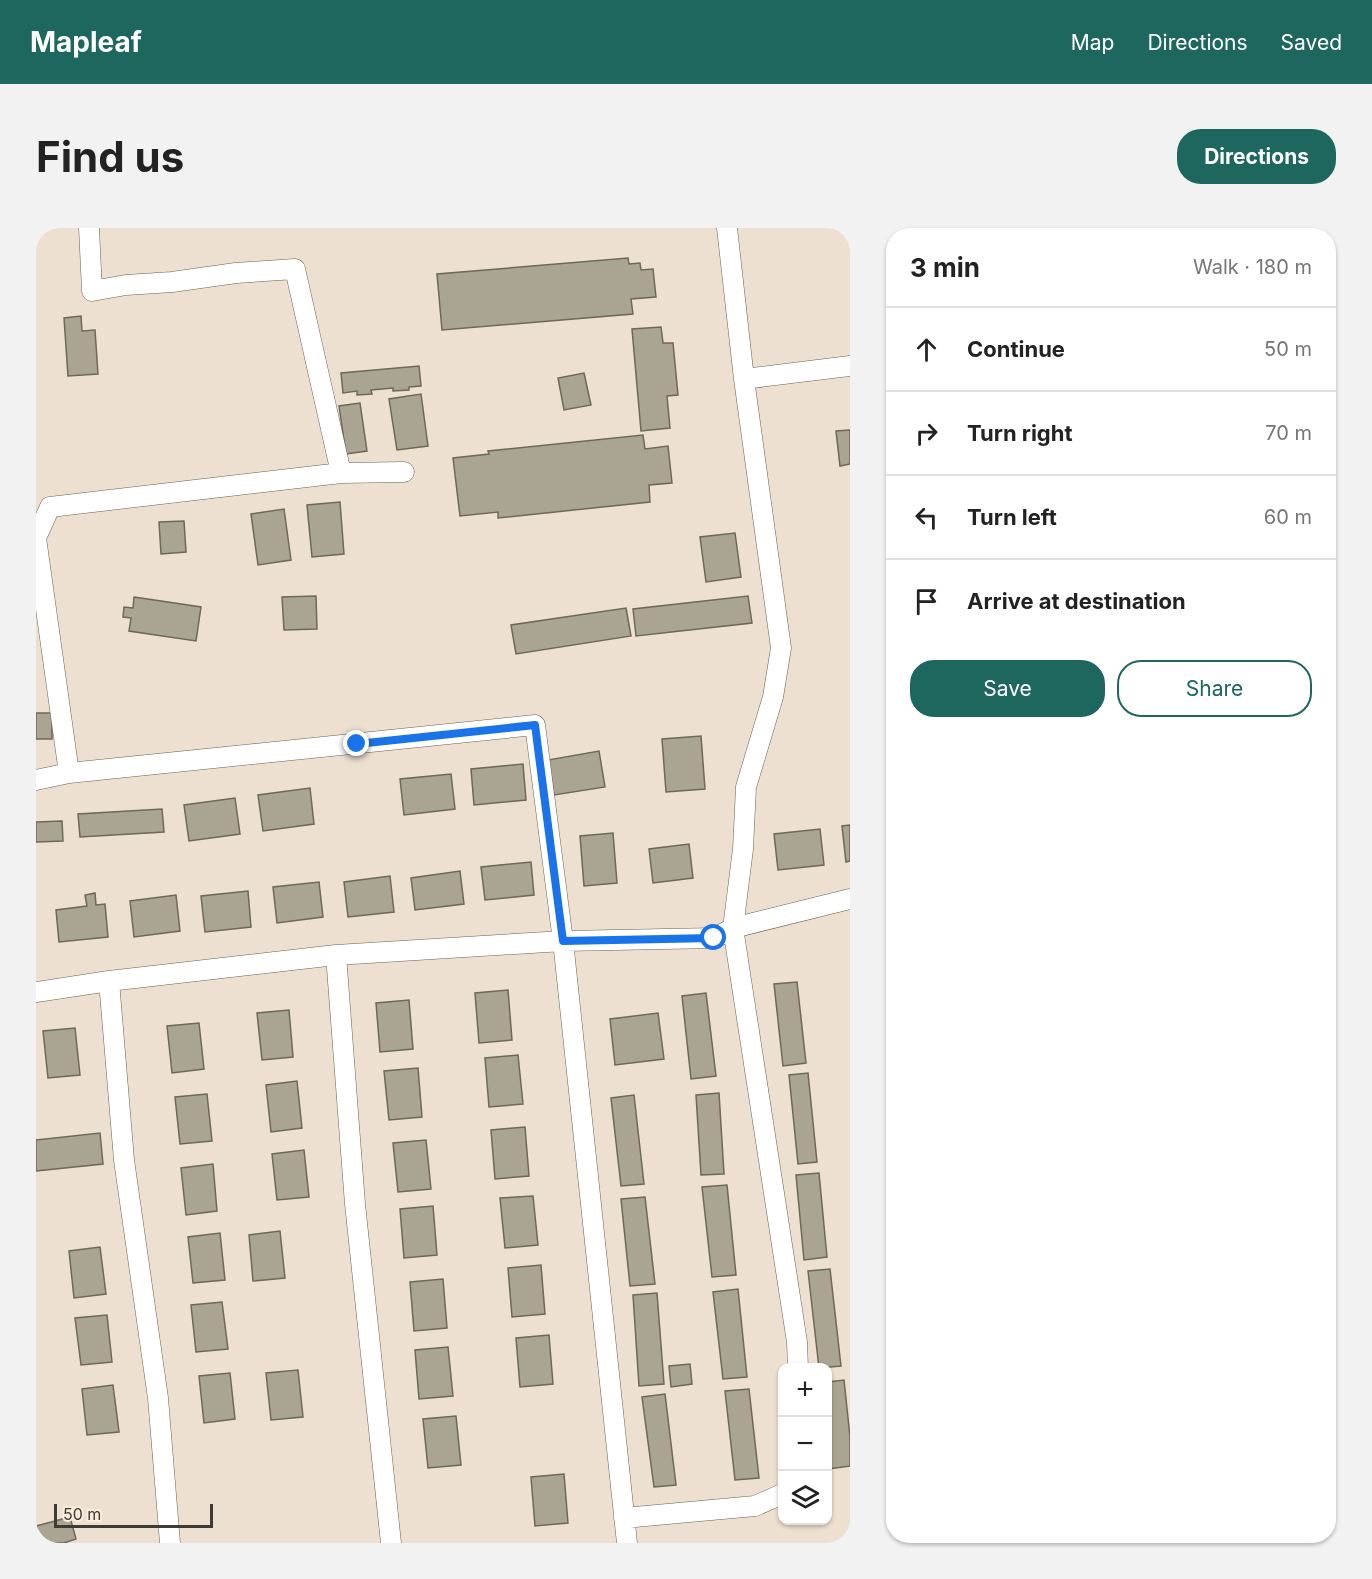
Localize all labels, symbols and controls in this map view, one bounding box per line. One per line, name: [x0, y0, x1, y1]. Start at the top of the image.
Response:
text: Mapleaf: [30, 25, 142, 59]
text: Map: [1071, 30, 1114, 55]
text: Directions: [1147, 30, 1248, 55]
text: Saved: [1281, 30, 1342, 55]
button: Directions: [1177, 129, 1336, 184]
text: Find us: [36, 131, 184, 182]
text: 3 min: [910, 252, 980, 283]
text: Walk · 180 m: [1193, 255, 1312, 279]
icon: ahead: [910, 333, 943, 366]
text: Continue: [967, 336, 1065, 362]
text: 50 m: [1264, 337, 1312, 361]
icon: right: [910, 417, 943, 450]
text: Turn right: [967, 420, 1073, 446]
text: 70 m: [1265, 421, 1312, 445]
icon: left: [910, 501, 943, 534]
text: Turn left: [967, 504, 1057, 530]
text: 60 m: [1264, 505, 1312, 529]
icon: arrive: [910, 585, 943, 618]
text: Arrive at destination: [967, 588, 1186, 614]
button: Save: [910, 660, 1105, 717]
button: Share: [1117, 660, 1312, 717]
route end: [343, 730, 369, 756]
route start: [700, 924, 726, 950]
map controls: [778, 1363, 832, 1525]
button: +: [778, 1363, 832, 1417]
button: −: [778, 1417, 832, 1471]
button: layers: [778, 1471, 832, 1525]
scale bar: [54, 1501, 213, 1528]
text: 50 m: [63, 1504, 101, 1524]

